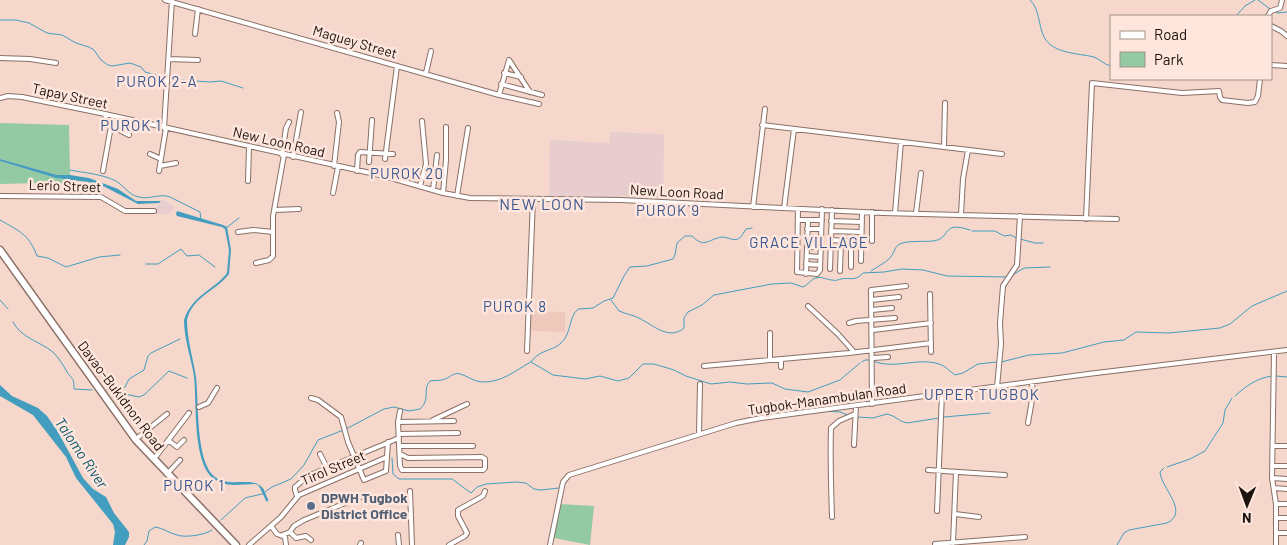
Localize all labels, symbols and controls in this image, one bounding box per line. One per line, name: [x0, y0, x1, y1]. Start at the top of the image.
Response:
legend: [1110, 15, 1272, 80]
street label: Maguey Street: [311, 21, 399, 62]
text: Road: [1154, 25, 1187, 43]
text: Park: [1154, 50, 1184, 68]
district label: PUROK 2-A: [116, 72, 198, 90]
street label: Tapay Street: [31, 79, 110, 112]
district label: PUROK 1: [100, 116, 162, 134]
street label: New Loon Road: [231, 123, 327, 160]
district label: PUROK 20: [370, 164, 444, 182]
street label: Lerio Street: [28, 176, 102, 195]
street label: New Loon Road: [630, 181, 724, 202]
district label: NEW LOON: [499, 194, 585, 213]
district label: PUROK 9: [636, 201, 700, 219]
district label: GRACE VILLAGE: [749, 233, 869, 251]
district label: PUROK 8: [483, 297, 547, 315]
street label: Davao-Bukidnon Road: [75, 337, 168, 454]
street label: Tugbok-Manambulan Road: [746, 379, 907, 418]
district label: UPPER TUGBOK: [924, 385, 1040, 403]
water label: Talomo River: [52, 414, 113, 492]
street label: Tirol Street: [298, 446, 368, 489]
district label: PUROK 1: [163, 476, 225, 494]
north arrow: [1222, 480, 1272, 530]
place label: DPWH Tugbok District Office: [321, 489, 408, 522]
marker: DPWH Tugbok District Office: [305, 500, 317, 512]
text: N: [1242, 510, 1252, 527]

